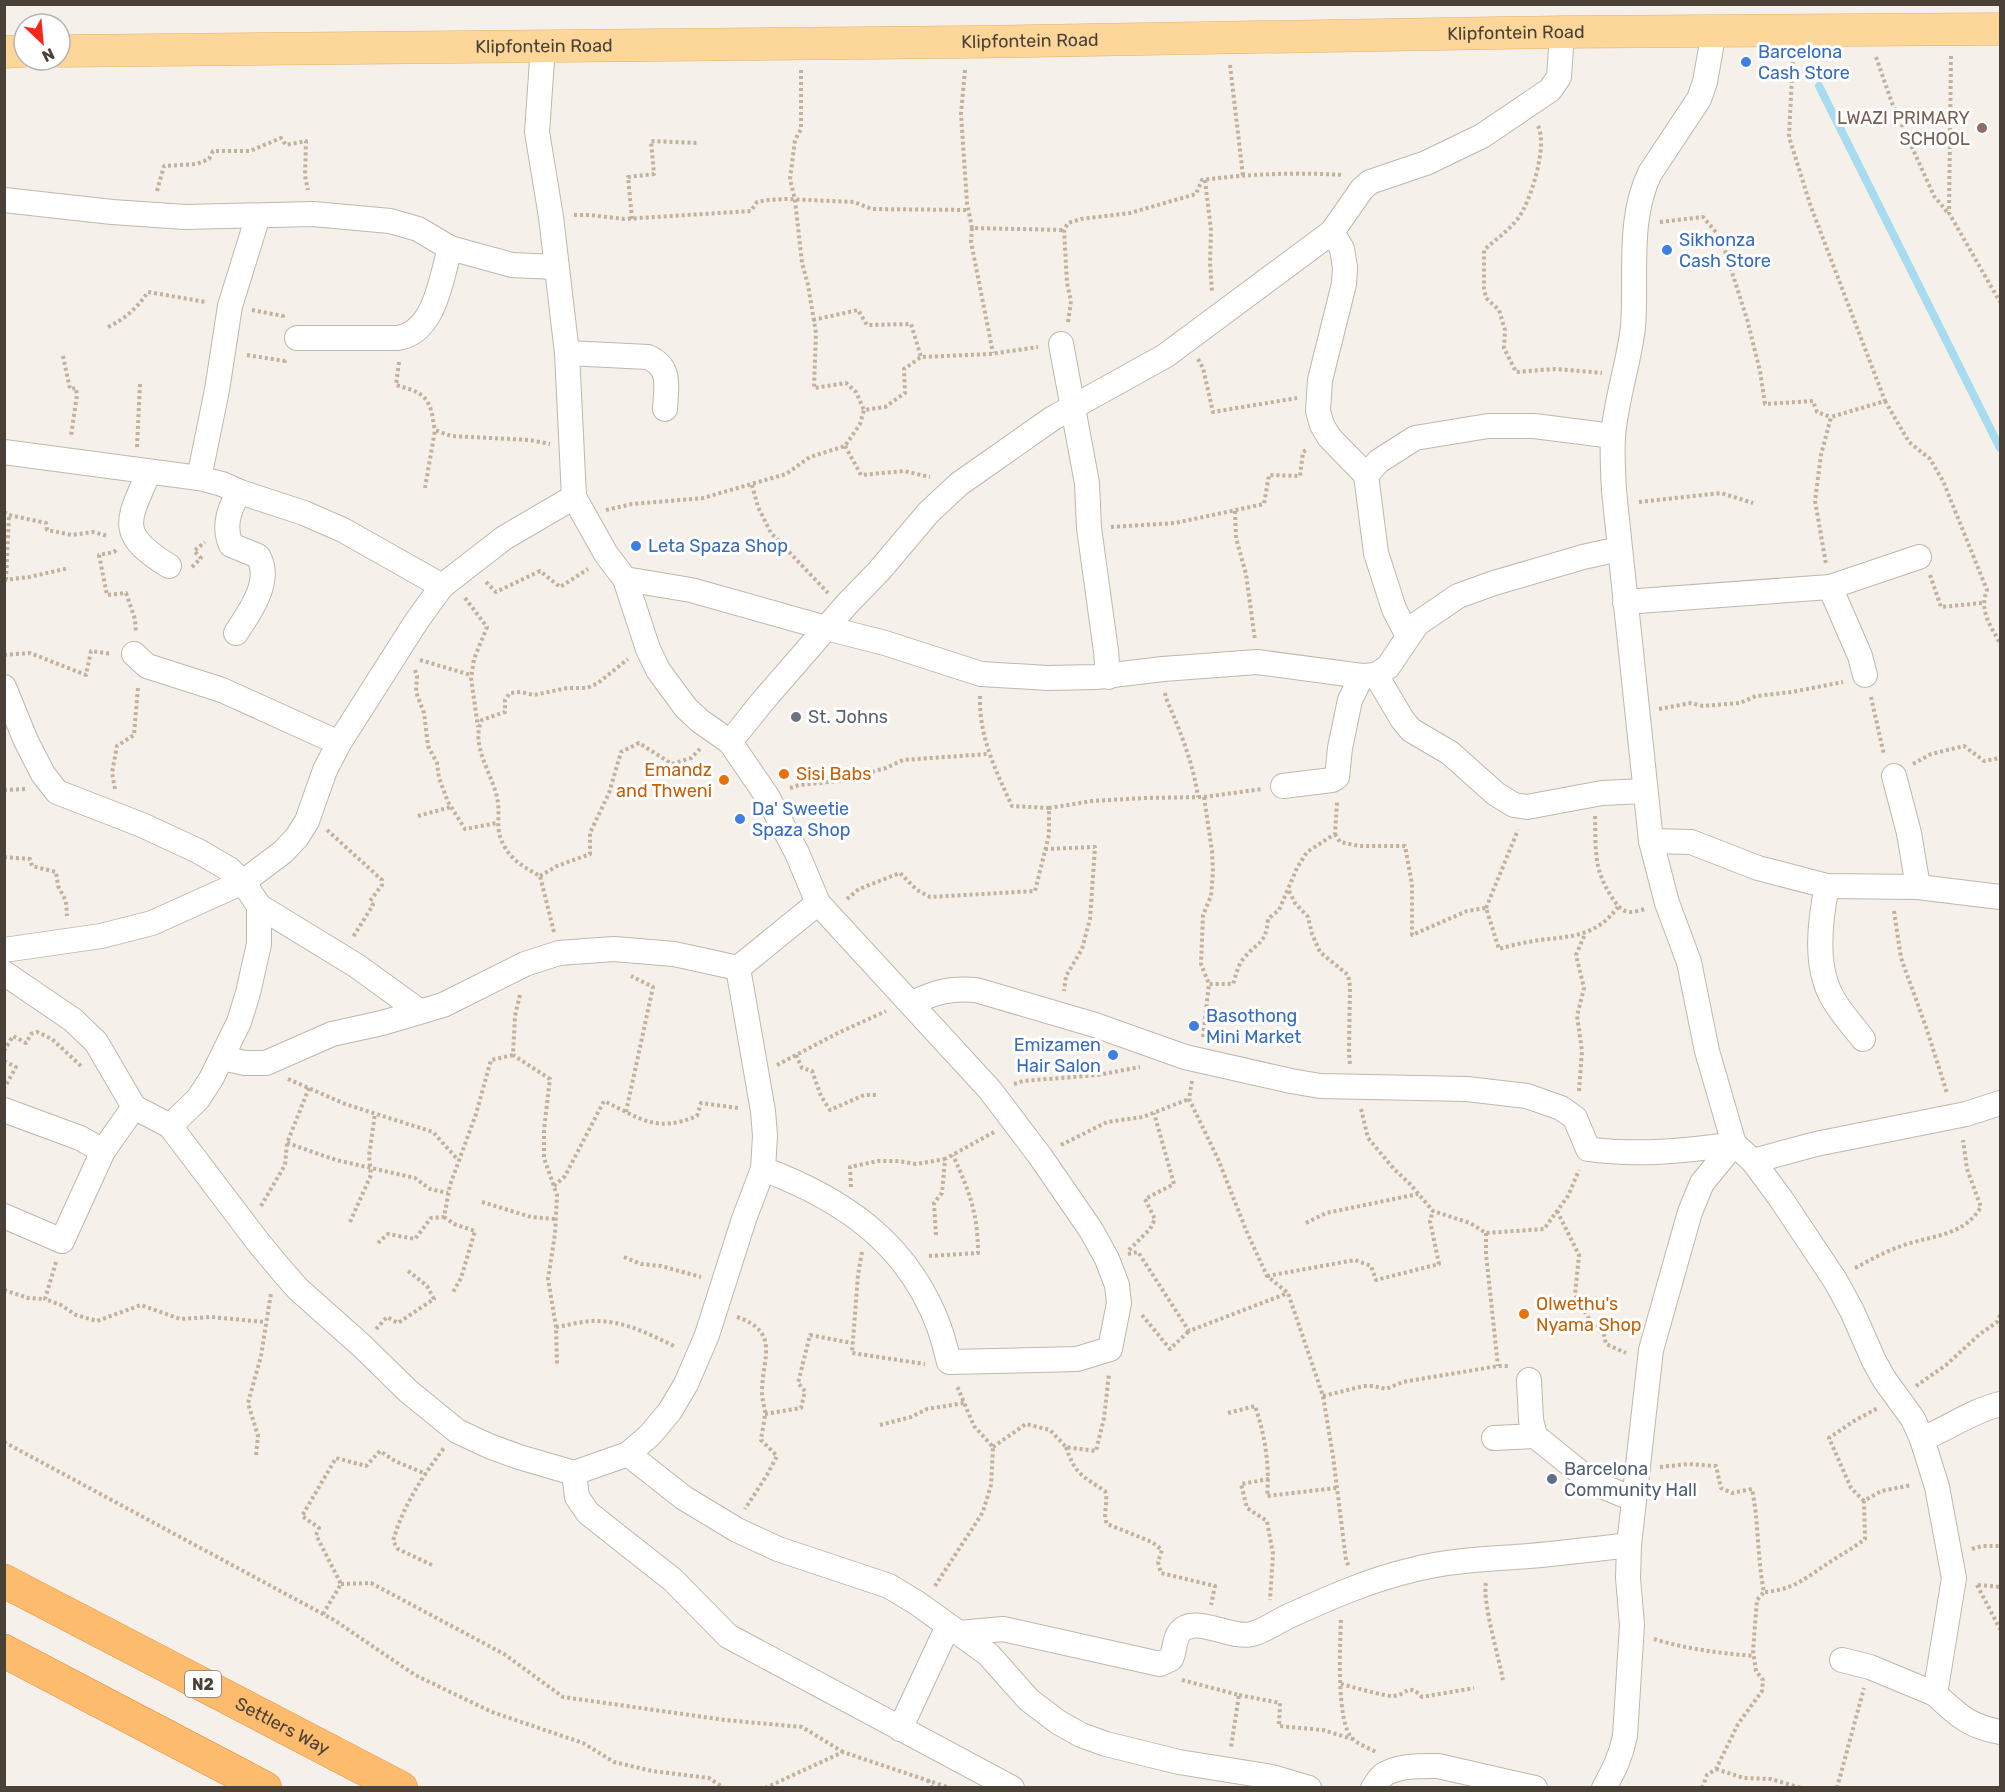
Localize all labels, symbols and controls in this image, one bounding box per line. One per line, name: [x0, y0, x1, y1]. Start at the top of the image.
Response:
north arrow: [12, 12, 72, 72]
street label: Klipfontein Road: [1447, 21, 1585, 45]
street label: Klipfontein Road: [961, 29, 1099, 53]
street label: Klipfontein Road: [475, 35, 613, 58]
place label: Barcelona Cash Store: [1758, 41, 1850, 84]
text: N: [39, 44, 58, 66]
marker: Barcelona Cash Store: [1739, 55, 1753, 69]
place label: LWAZI PRIMARY SCHOOL: [1837, 107, 1970, 150]
marker: LWAZI PRIMARY SCHOOL: [1975, 121, 1989, 135]
place label: Sikhonza Cash Store: [1679, 229, 1771, 272]
marker: Sikhonza Cash Store: [1660, 243, 1674, 257]
place label: Leta Spaza Shop: [648, 535, 788, 557]
marker: Leta Spaza Shop: [629, 539, 643, 553]
place label: St. Johns: [808, 706, 888, 728]
marker: St. Johns: [789, 710, 803, 724]
place label: Emandz and Thweni: [616, 759, 712, 802]
place label: Sisi Babs: [796, 763, 871, 785]
marker: Sisi Babs: [777, 767, 791, 781]
marker: Emandz and Thweni: [717, 773, 731, 787]
place label: Da' Sweetie Spaza Shop: [752, 798, 851, 841]
marker: Da' Sweetie Spaza Shop: [733, 812, 747, 826]
place label: Basothong Mini Market: [1206, 1005, 1301, 1048]
marker: Basothong Mini Market: [1187, 1019, 1201, 1033]
place label: Emizamen Hair Salon: [1014, 1034, 1101, 1077]
marker: Emizamen Hair Salon: [1106, 1048, 1120, 1062]
place label: Olwethu's Nyama Shop: [1536, 1293, 1642, 1336]
marker: Olwethu's Nyama Shop: [1517, 1307, 1531, 1321]
place label: Barcelona Community Hall: [1564, 1458, 1697, 1501]
marker: Barcelona Community Hall: [1545, 1472, 1559, 1486]
road number: N2: [185, 1671, 221, 1697]
street label: Settlers Way: [231, 1692, 334, 1760]

